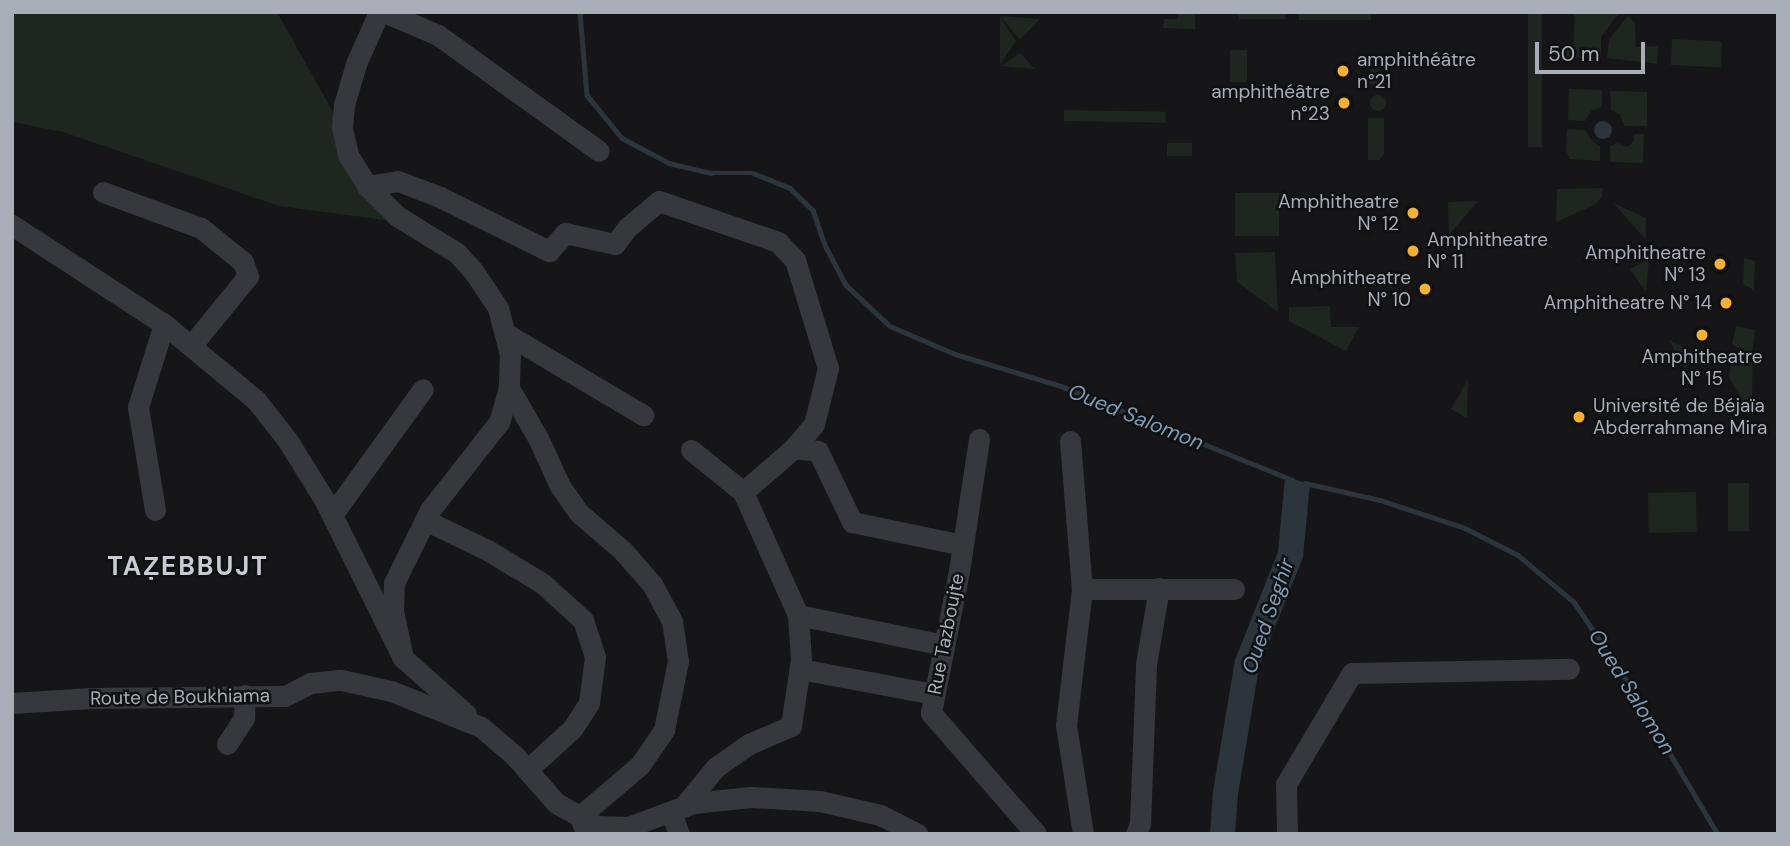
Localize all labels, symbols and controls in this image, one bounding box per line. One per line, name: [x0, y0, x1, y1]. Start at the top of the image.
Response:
scale bar: [1538, 28, 1648, 72]
text: 50 m: [1548, 40, 1599, 68]
place label: amphithéâtre n°21: [1357, 49, 1476, 93]
marker: amphithéâtre n°21: [1335, 63, 1351, 79]
place label: amphithéâtre n°23: [1211, 81, 1330, 125]
marker: amphithéâtre n°23: [1336, 95, 1352, 111]
place label: Amphitheatre N° 12: [1278, 191, 1399, 235]
marker: Amphitheatre N° 12: [1405, 205, 1421, 221]
place label: Amphitheatre N° 11: [1427, 229, 1548, 273]
place label: Amphitheatre N° 13: [1585, 242, 1706, 286]
marker: Amphitheatre N° 11: [1405, 243, 1421, 259]
marker: Amphitheatre N° 13: [1712, 256, 1728, 272]
place label: Amphitheatre N° 10: [1290, 267, 1411, 311]
marker: Amphitheatre N° 10: [1417, 281, 1433, 297]
place label: Amphitheatre N° 14: [1544, 292, 1712, 314]
marker: Amphitheatre N° 14: [1718, 295, 1734, 311]
marker: Amphitheatre N° 15: [1694, 327, 1710, 343]
place label: Amphitheatre N° 15: [1641, 346, 1763, 390]
water label: Oued Salomon: [1065, 378, 1207, 456]
place label: Université de Béjaïa Abderrahmane Mira: [1593, 395, 1767, 439]
marker: Université de Béjaïa Abderrahmane Mira: [1571, 409, 1587, 425]
district label: TAẒEBBUJT: [108, 551, 268, 583]
water label: Oued Seghir: [1237, 555, 1299, 677]
street label: Rue Tazboujte: [923, 571, 969, 697]
water label: Oued Salomon: [1583, 624, 1681, 760]
street label: Route de Boukhiama: [90, 684, 270, 710]

